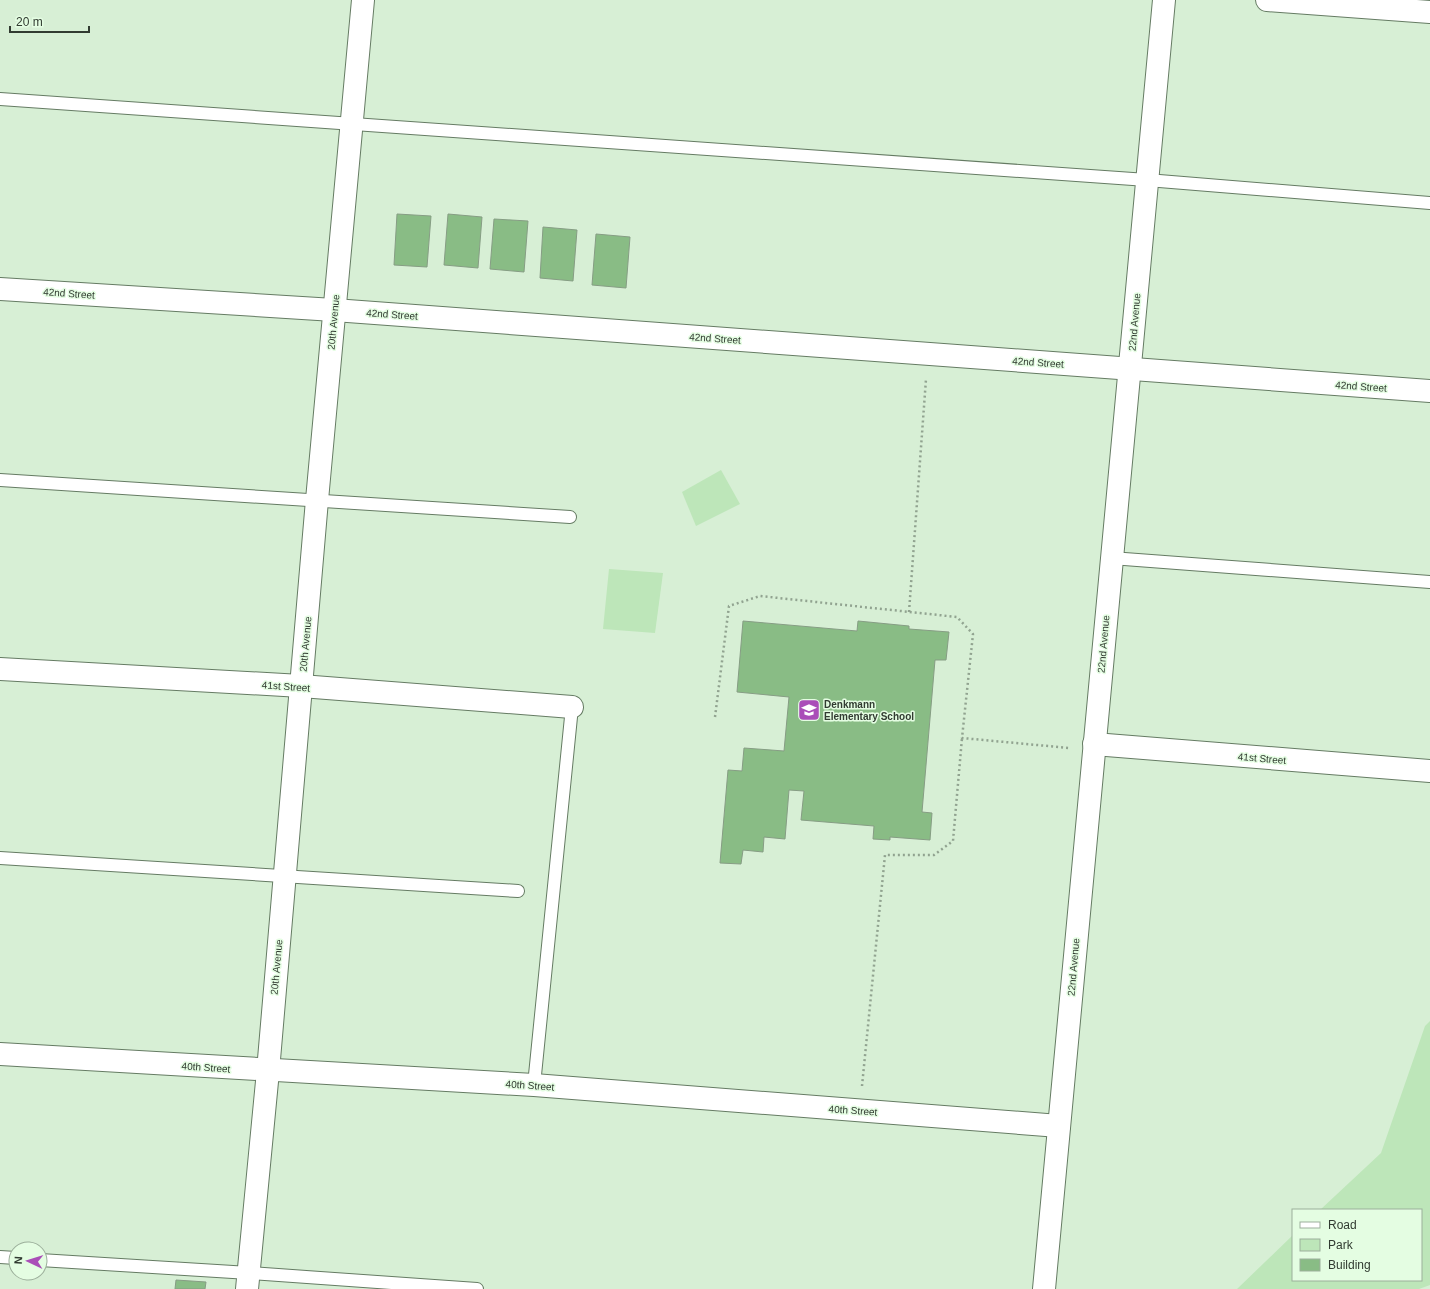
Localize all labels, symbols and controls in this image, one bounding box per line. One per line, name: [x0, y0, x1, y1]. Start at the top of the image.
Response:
scale bar: [10, 8, 89, 34]
text: 20 m: [16, 15, 43, 29]
street label: 42nd Street: [43, 286, 95, 301]
street label: 22nd Avenue: [1126, 292, 1143, 352]
street label: 20th Avenue: [326, 294, 341, 350]
street label: 42nd Street: [366, 307, 418, 322]
street label: 42nd Street: [689, 331, 741, 346]
street label: 42nd Street: [1012, 355, 1064, 370]
street label: 42nd Street: [1335, 379, 1387, 394]
street label: 22nd Avenue: [1095, 614, 1112, 674]
street label: 20th Avenue: [298, 616, 313, 672]
street label: 41st Street: [261, 679, 311, 694]
school or university icon: Denkmann Elementary School: [796, 697, 822, 723]
place label: Denkmann Elementary School: [824, 699, 914, 722]
street label: 41st Street: [1237, 751, 1287, 766]
street label: 22nd Avenue: [1065, 937, 1082, 997]
street label: 20th Avenue: [269, 939, 284, 995]
street label: 40th Street: [181, 1060, 231, 1075]
street label: 40th Street: [505, 1078, 555, 1093]
street label: 40th Street: [828, 1103, 878, 1118]
legend: [1292, 1209, 1422, 1281]
text: Road: [1328, 1218, 1357, 1232]
text: Park: [1328, 1238, 1354, 1252]
north arrow: [8, 1241, 48, 1281]
text: N: [12, 1256, 24, 1265]
text: Building: [1328, 1258, 1371, 1272]

